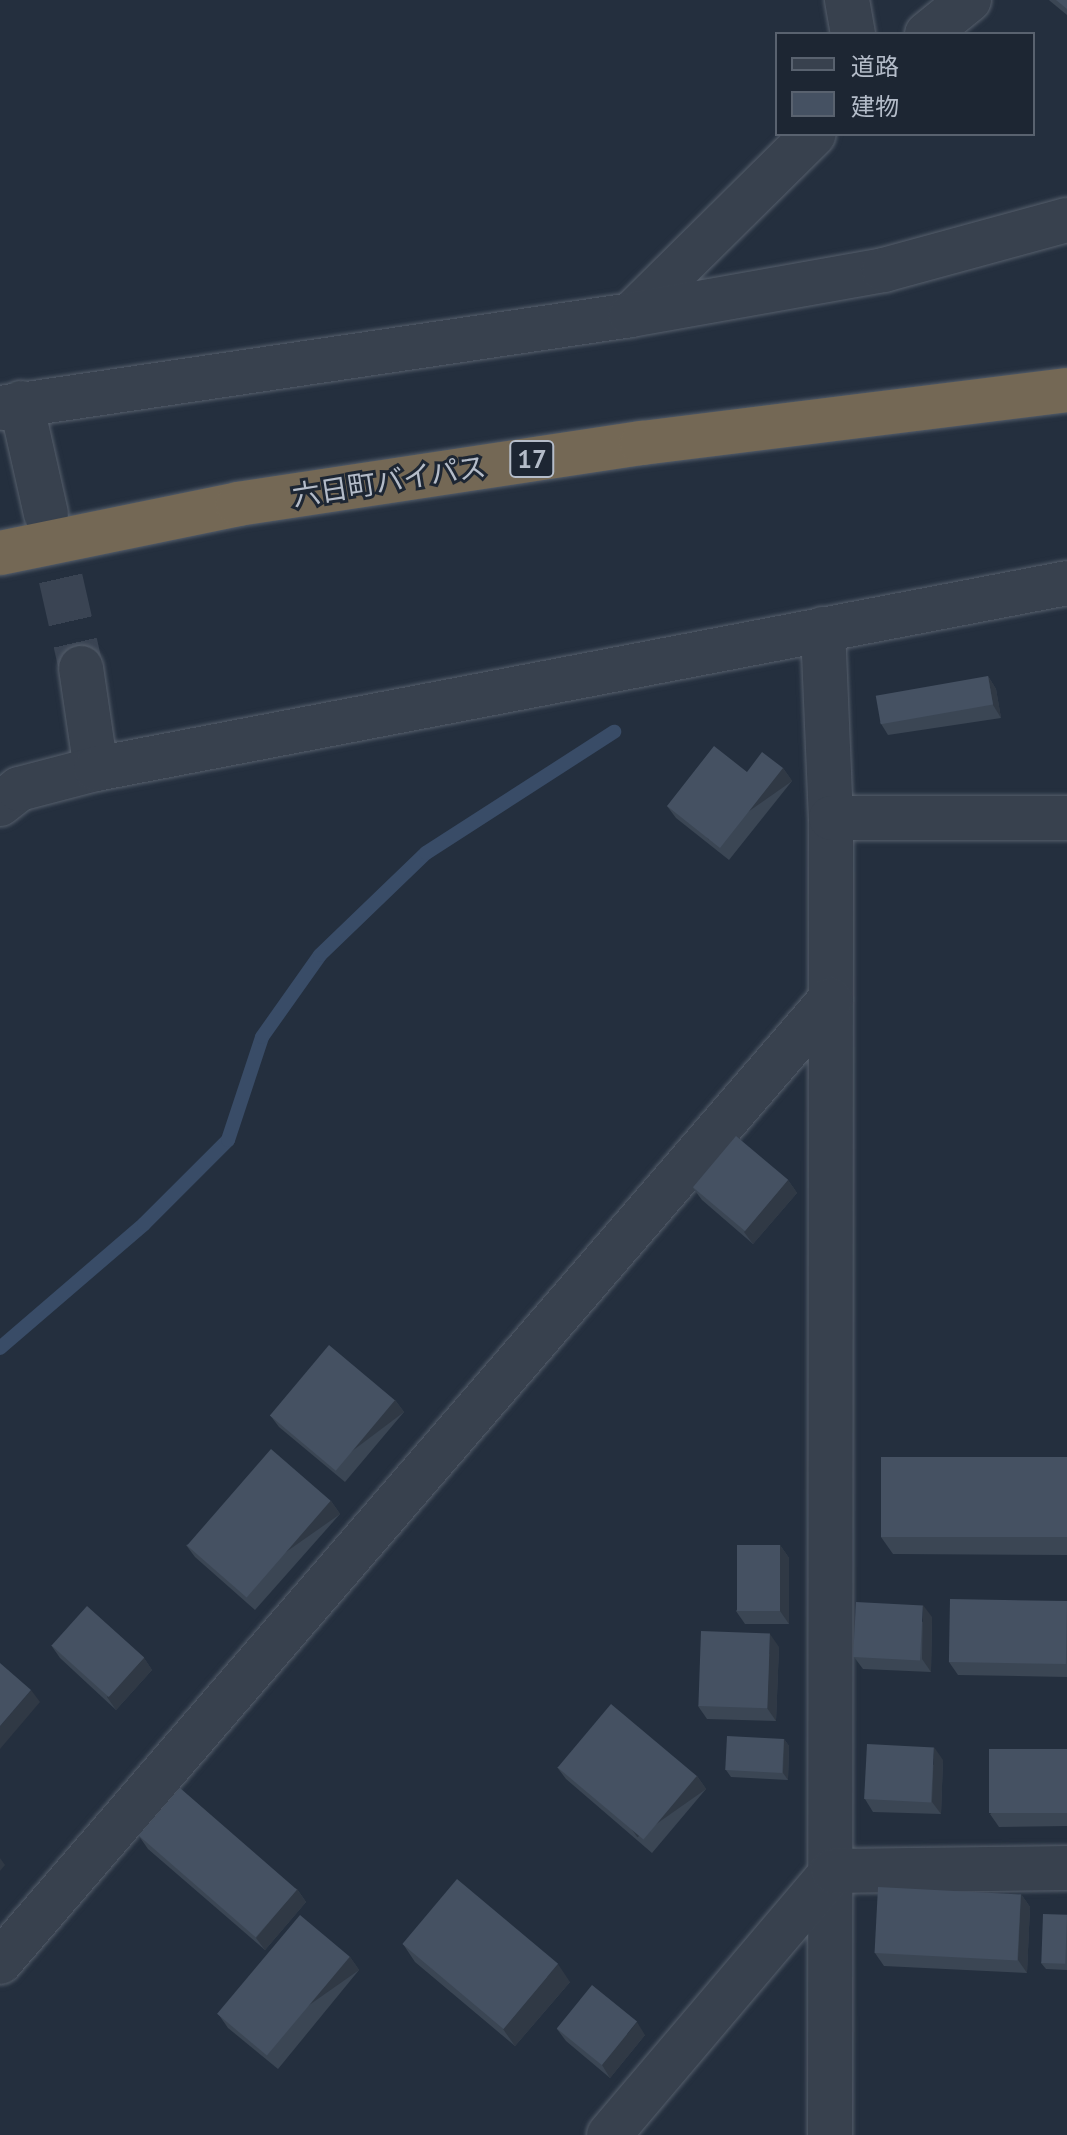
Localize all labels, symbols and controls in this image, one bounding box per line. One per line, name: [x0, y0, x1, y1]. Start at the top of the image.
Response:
legend: [775, 32, 1035, 136]
text: 道路: [851, 51, 899, 82]
text: 建物: [851, 91, 899, 122]
road number: 17: [508, 437, 556, 481]
street label: 六日町バイパス: [290, 449, 488, 513]

